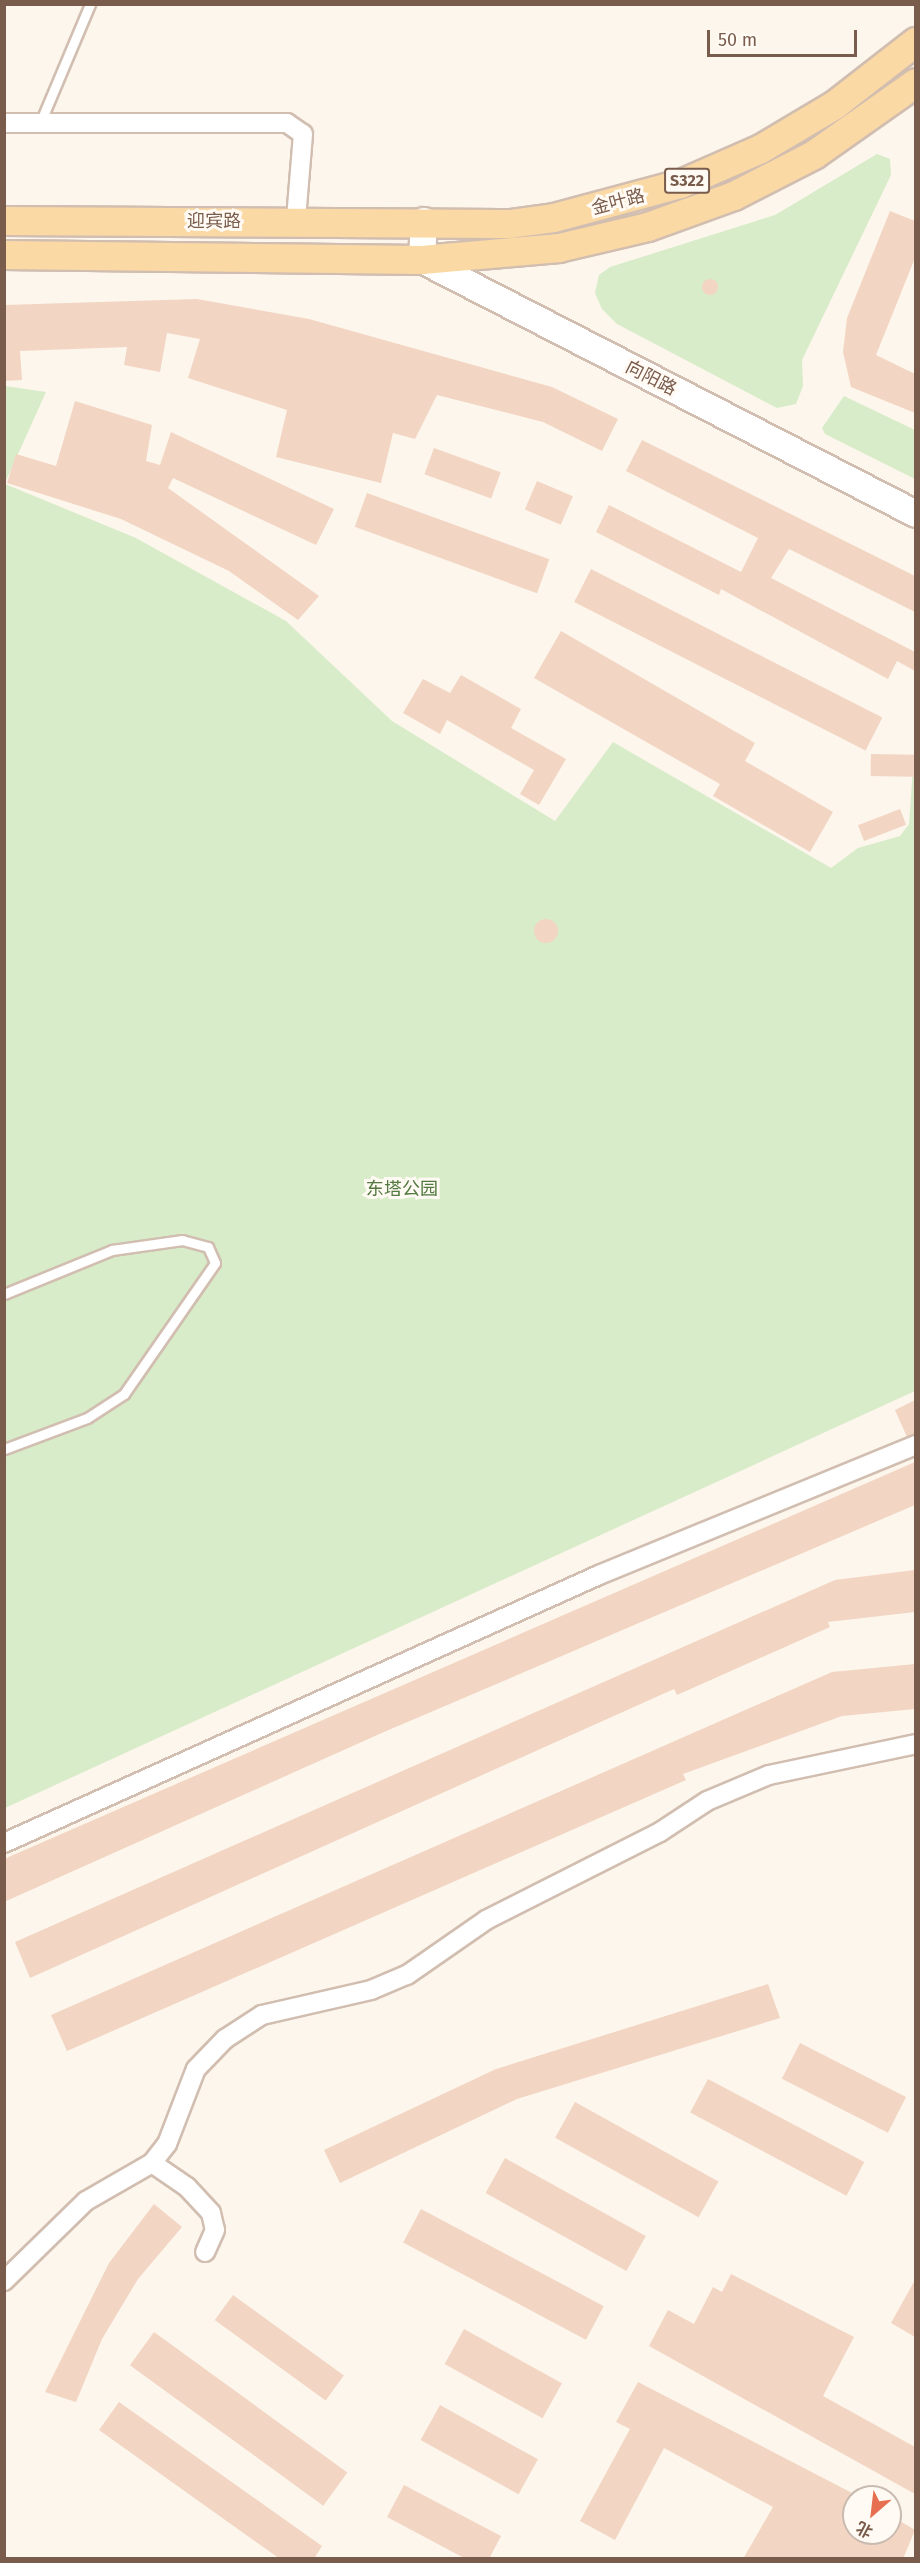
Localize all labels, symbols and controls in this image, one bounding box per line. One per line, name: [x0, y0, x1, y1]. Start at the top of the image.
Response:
scale bar: [710, 18, 860, 56]
text: 50 m: [718, 29, 757, 51]
road number: S322: [663, 168, 711, 194]
street label: 金叶路: [589, 185, 647, 219]
street label: 迎宾路: [187, 210, 241, 232]
street label: 向阳路: [622, 356, 680, 400]
park label: 东塔公园: [366, 1178, 438, 1200]
north arrow: [842, 2485, 902, 2545]
text: 北: [853, 2517, 876, 2542]

